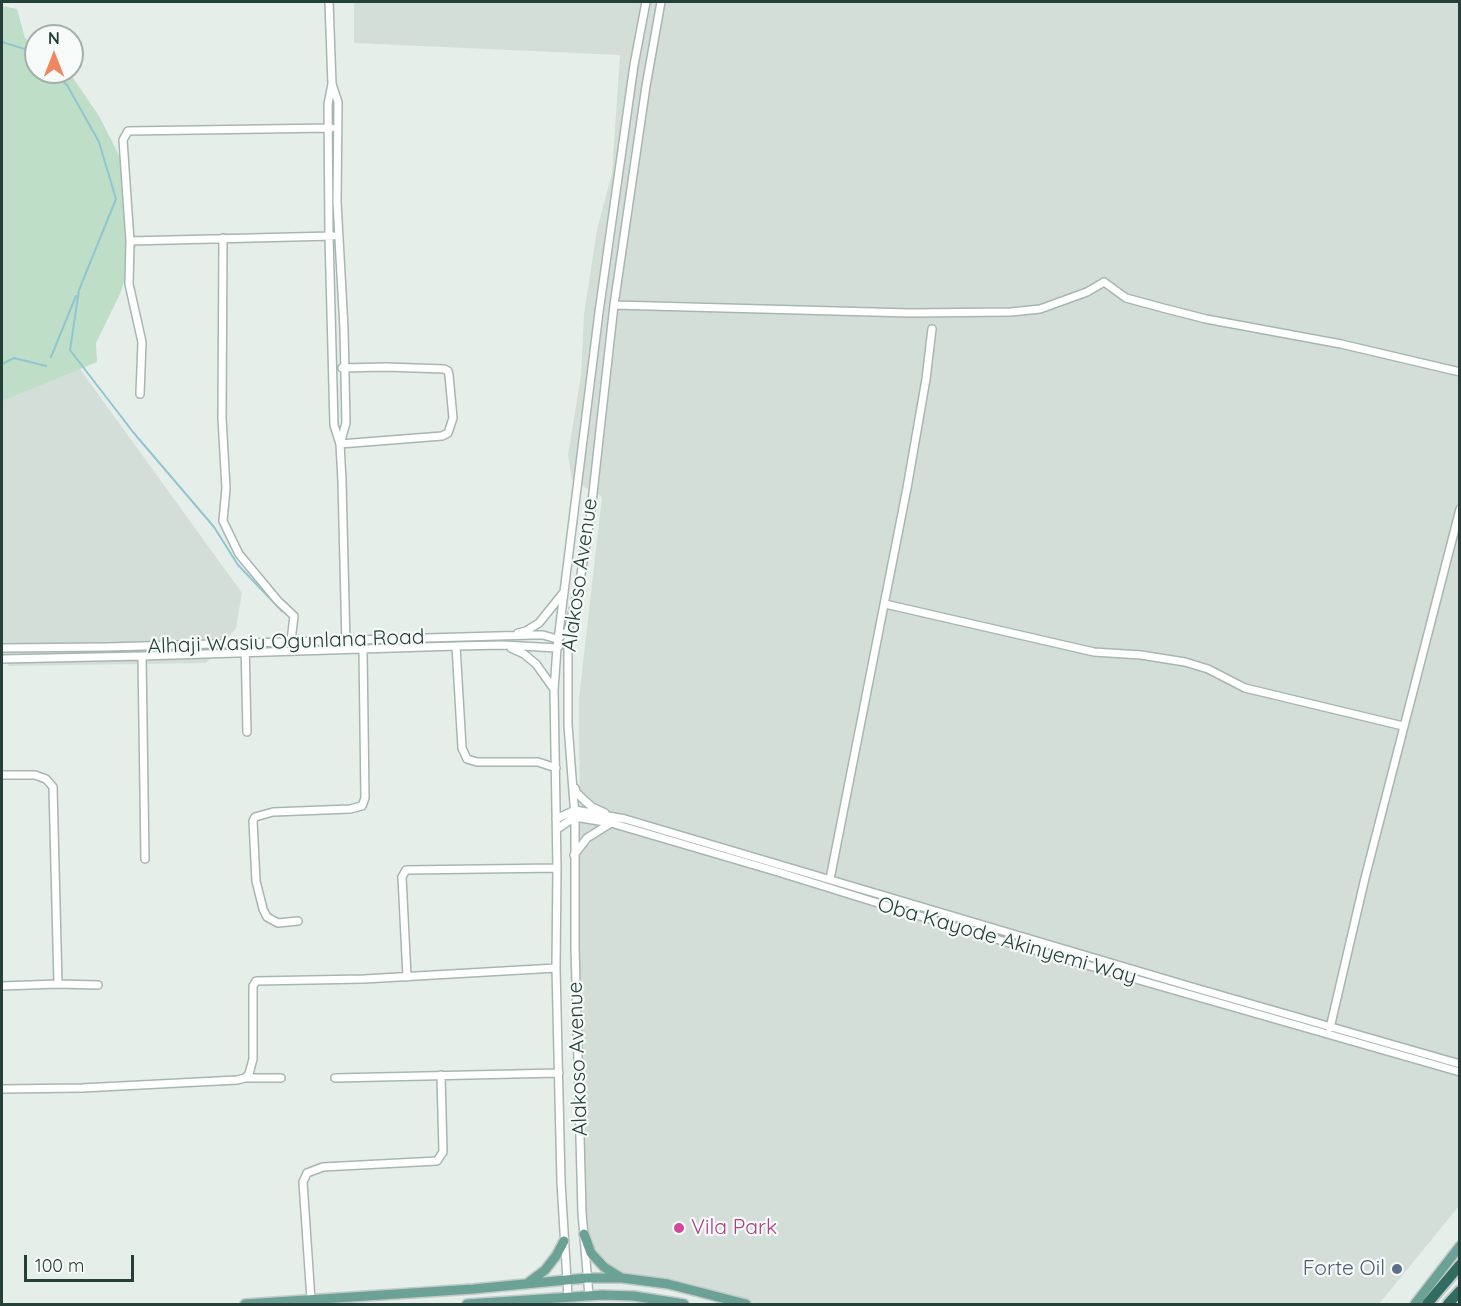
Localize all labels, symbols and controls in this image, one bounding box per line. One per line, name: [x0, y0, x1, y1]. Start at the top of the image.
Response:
north arrow: [24, 24, 84, 84]
text: N: [48, 28, 60, 48]
street label: Alakoso Avenue: [557, 497, 603, 653]
street label: Alhaji Wasiu Ogunlana Road: [147, 625, 425, 659]
street label: Oba Kayode Akinyemi Way: [875, 892, 1139, 990]
street label: Alakoso Avenue: [563, 981, 593, 1137]
place label: Vila Park: [691, 1215, 777, 1241]
marker: Vila Park: [672, 1221, 686, 1235]
scale bar: [27, 1243, 136, 1281]
text: 100 m: [35, 1254, 84, 1277]
place label: Forte Oil: [1303, 1256, 1385, 1282]
marker: Forte Oil: [1390, 1262, 1404, 1276]

